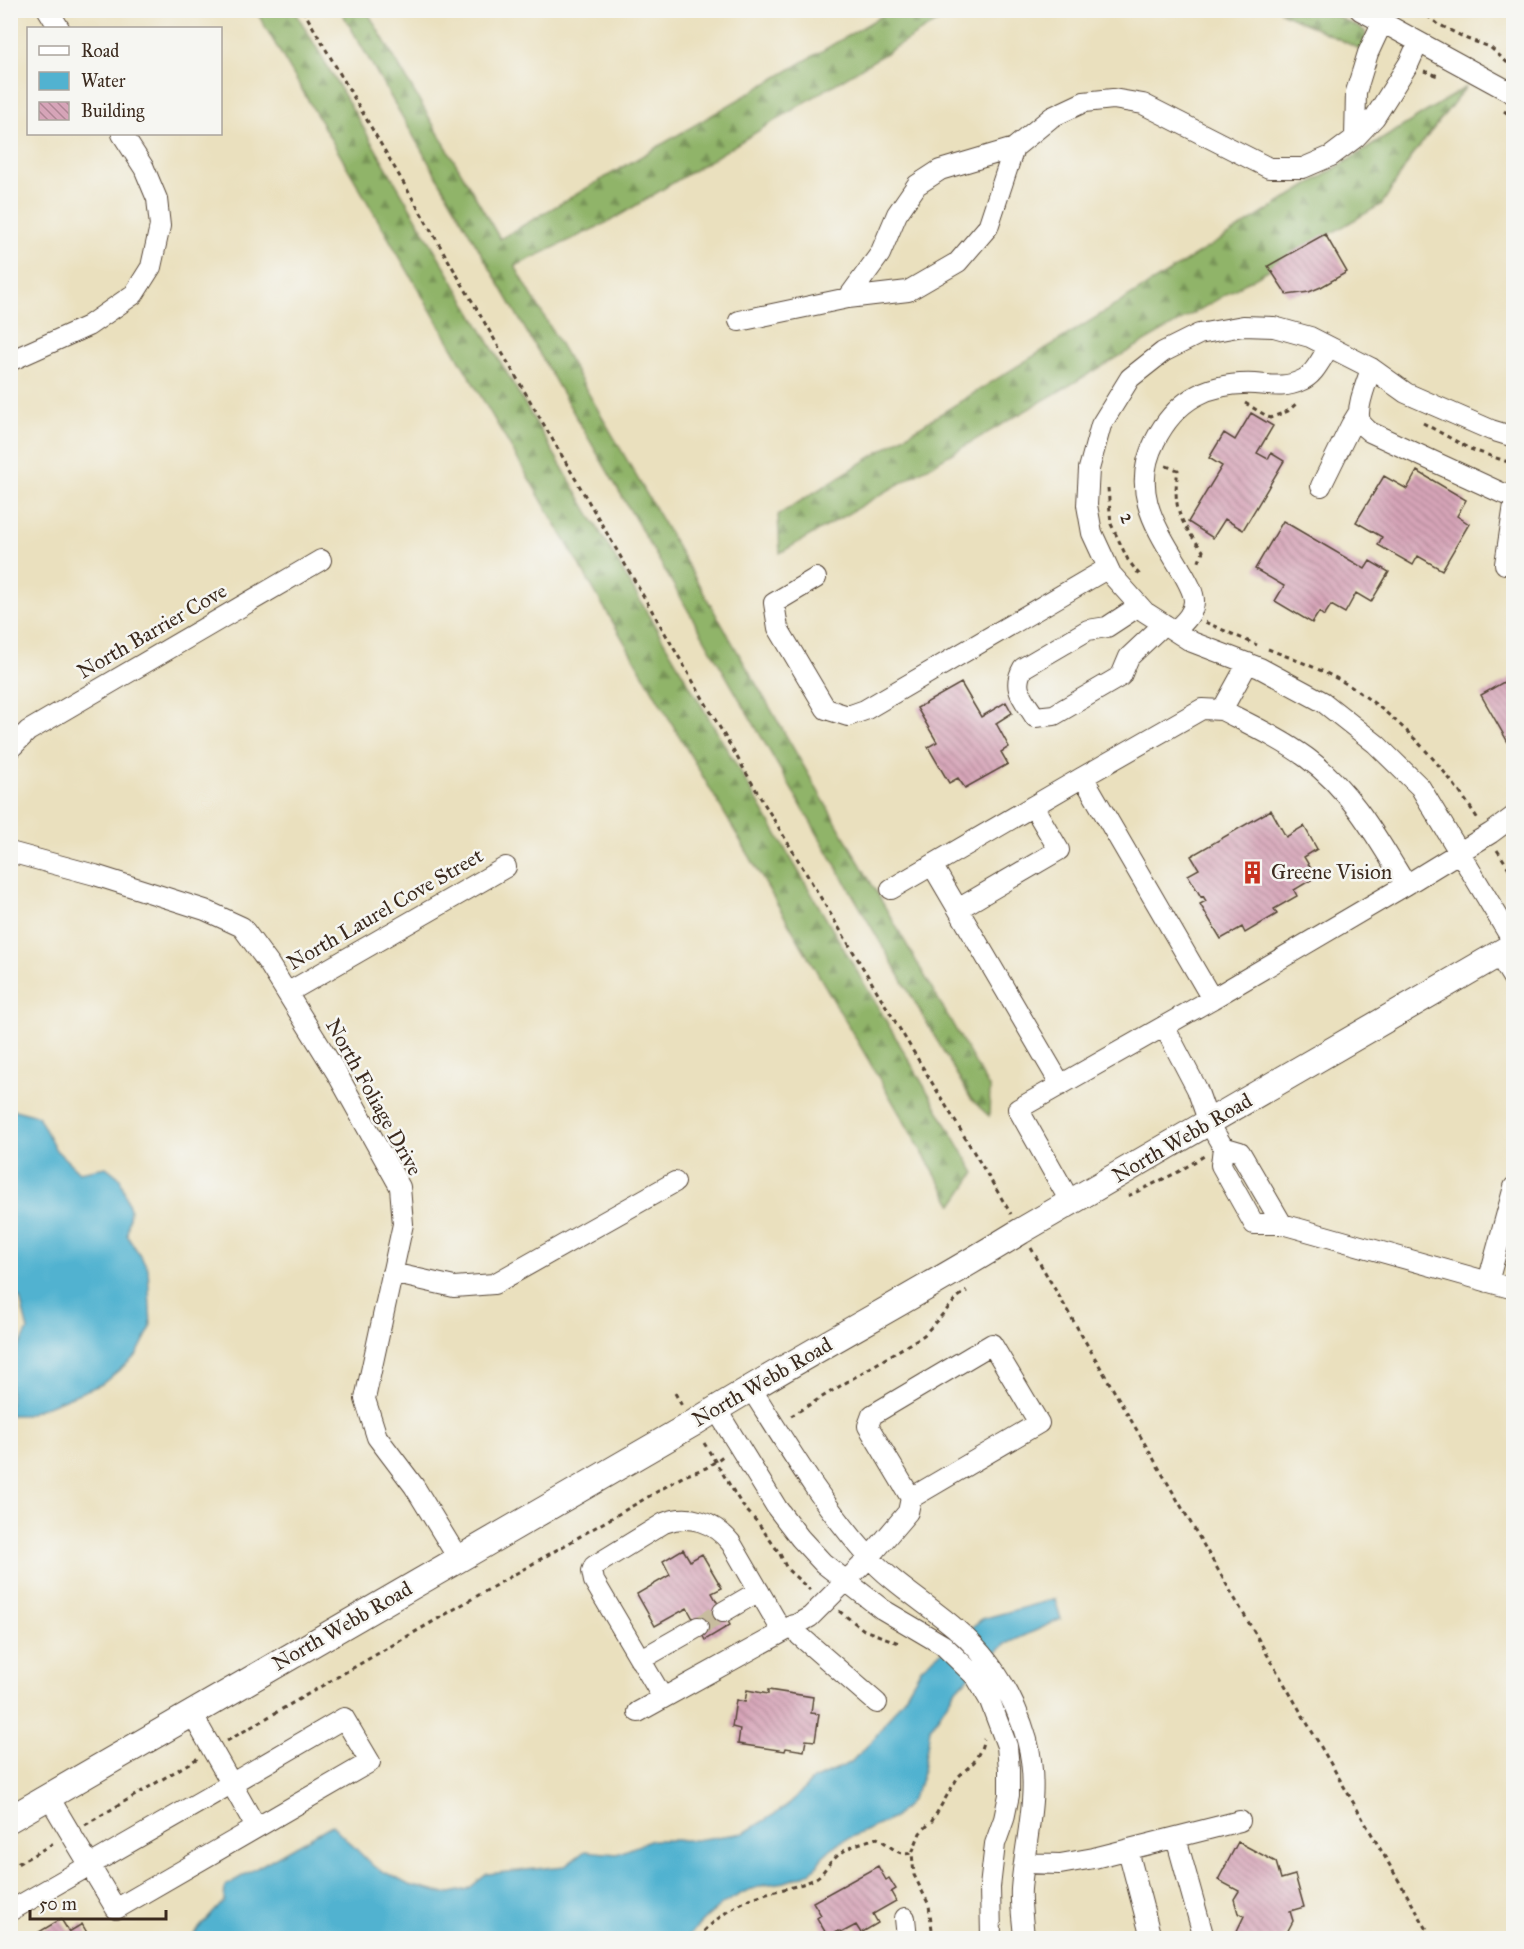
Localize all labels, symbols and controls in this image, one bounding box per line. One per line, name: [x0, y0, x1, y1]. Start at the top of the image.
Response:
legend: [27, 27, 222, 135]
text: Road: [81, 40, 119, 62]
text: Water: [81, 70, 126, 92]
text: Building: [81, 100, 145, 123]
street label: 2: [1114, 510, 1142, 527]
street label: North Barrier Cove: [73, 578, 232, 684]
street label: North Laurel Cove Street: [282, 842, 488, 976]
building icon: Greene Vision: [1240, 859, 1266, 885]
place label: Greene Vision: [1271, 859, 1392, 885]
street label: North Foliage Drive: [320, 1014, 428, 1180]
street label: North Webb Road: [1107, 1087, 1257, 1189]
street label: North Webb Road: [687, 1331, 837, 1433]
street label: North Webb Road: [267, 1575, 417, 1677]
scale bar: [30, 1883, 166, 1921]
text: 50 m: [39, 1893, 77, 1915]

